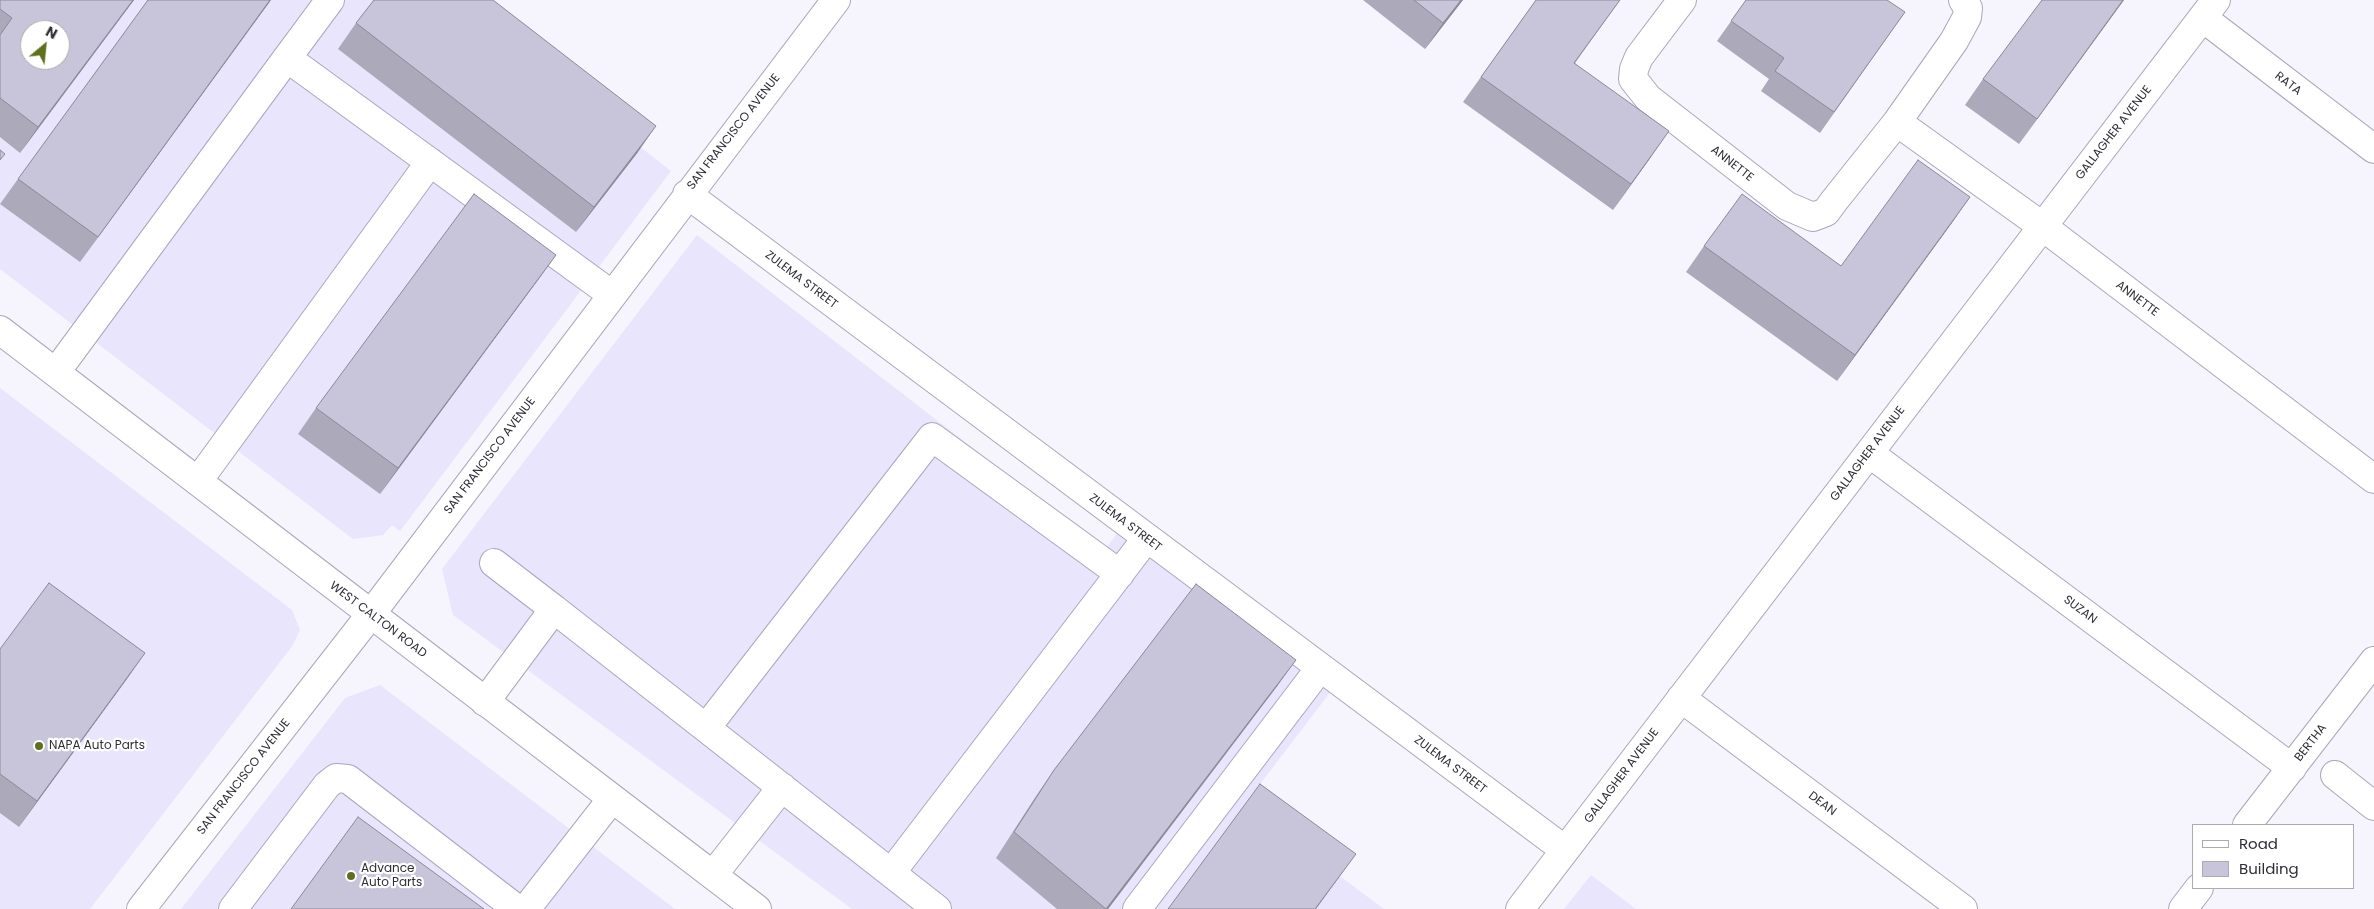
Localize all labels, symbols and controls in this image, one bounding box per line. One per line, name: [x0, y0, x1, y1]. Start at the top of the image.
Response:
north arrow: [20, 20, 70, 70]
text: N: [42, 21, 61, 44]
street label: RATA: [2272, 69, 2304, 99]
street label: SAN FRANCISCO AVENUE: [684, 71, 784, 193]
street label: GALLAGHER AVENUE: [2073, 83, 2155, 183]
street label: ANNETTE: [1708, 143, 1756, 185]
street label: ZULEMA STREET: [762, 248, 840, 312]
street label: ANNETTE: [2113, 278, 2161, 320]
street label: SAN FRANCISCO AVENUE: [441, 395, 539, 517]
street label: GALLAGHER AVENUE: [1828, 404, 1908, 504]
street label: ZULEMA STREET: [1086, 491, 1164, 555]
street label: WEST CALTON ROAD: [327, 579, 429, 661]
street label: SUZAN: [2060, 593, 2100, 627]
street label: SAN FRANCISCO AVENUE: [194, 716, 294, 838]
street label: BERTHA: [2292, 721, 2330, 765]
street label: GALLAGHER AVENUE: [1582, 726, 1662, 826]
street label: ZULEMA STREET: [1411, 733, 1489, 797]
place label: NAPA Auto Parts: [49, 739, 145, 753]
marker: NAPA Auto Parts: [33, 740, 45, 752]
street label: DEAN: [1805, 789, 1839, 819]
legend: [2192, 824, 2354, 889]
text: Road: [2239, 833, 2278, 854]
text: Building: [2239, 858, 2299, 879]
place label: Advance Auto Parts: [361, 862, 422, 890]
marker: Advance Auto Parts: [345, 870, 357, 882]

